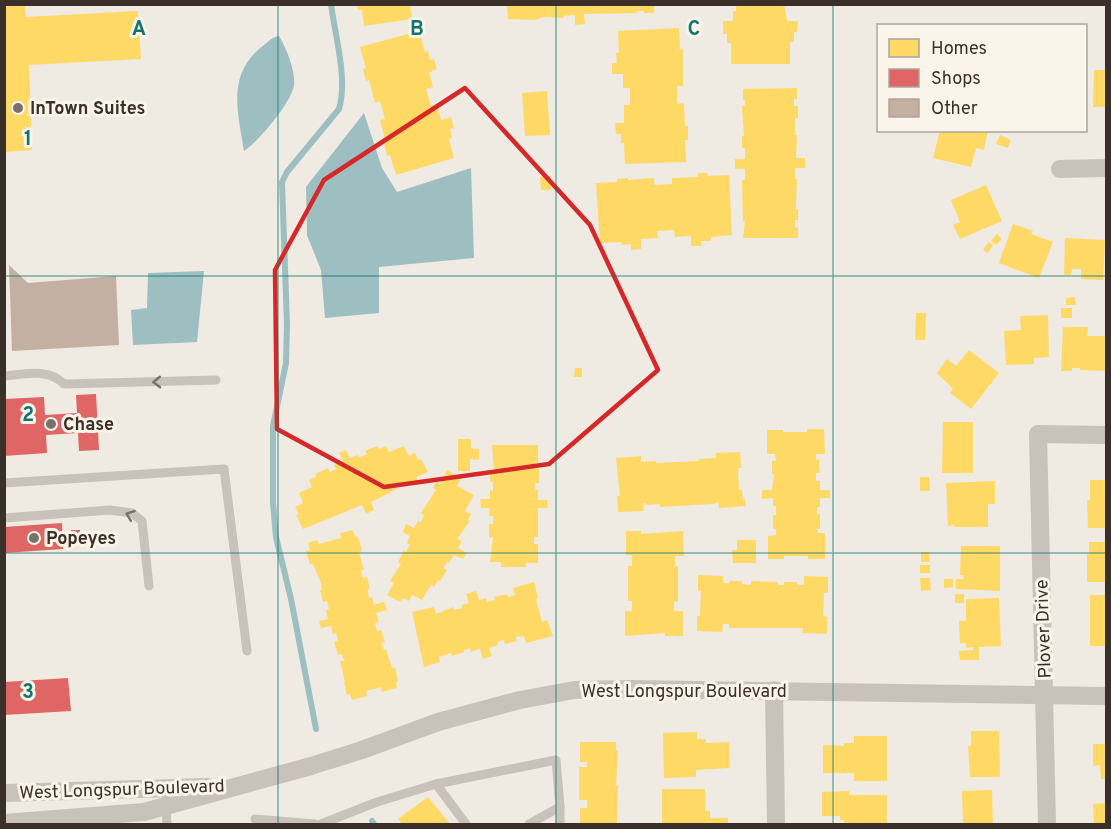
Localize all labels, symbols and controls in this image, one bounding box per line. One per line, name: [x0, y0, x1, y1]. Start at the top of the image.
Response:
text: A: [132, 17, 146, 43]
text: B: [410, 17, 424, 43]
text: C: [688, 17, 700, 43]
legend: [877, 24, 1087, 132]
text: Homes: [931, 38, 987, 61]
text: Shops: [931, 68, 981, 91]
place label: InTown Suites: [30, 98, 145, 121]
text: Other: [931, 98, 978, 121]
marker: InTown Suites: [11, 101, 25, 115]
text: 1: [24, 127, 32, 153]
one-way arrow: [153, 375, 162, 388]
text: 2: [22, 403, 34, 429]
place label: Chase: [63, 414, 114, 437]
marker: Chase: [44, 417, 58, 431]
one-way arrow: [126, 510, 137, 522]
place label: Popeyes: [46, 528, 116, 551]
marker: Popeyes: [27, 531, 41, 545]
street label: Plover Drive: [1031, 579, 1058, 679]
text: 3: [22, 680, 34, 706]
street label: West Longspur Boulevard: [581, 681, 787, 704]
street label: West Longspur Boulevard: [19, 775, 225, 806]

